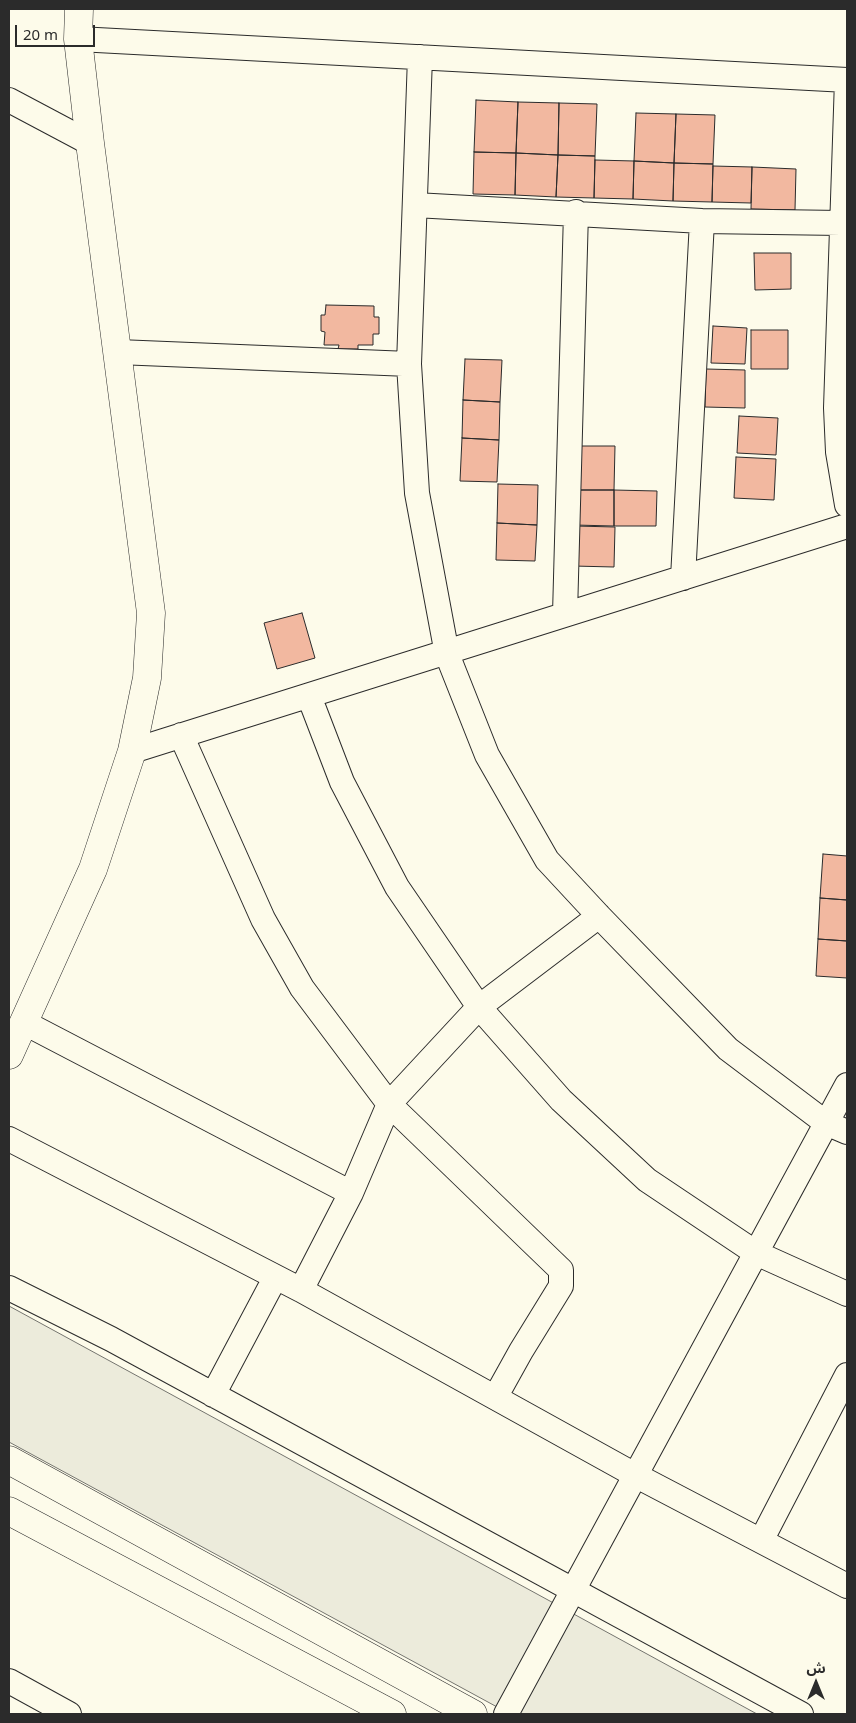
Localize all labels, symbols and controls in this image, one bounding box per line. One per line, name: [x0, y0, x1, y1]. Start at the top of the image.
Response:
scale bar: [18, 15, 98, 47]
text: 20 m: [23, 24, 58, 44]
north arrow: [791, 1658, 841, 1708]
text: ش: [806, 1658, 826, 1677]

